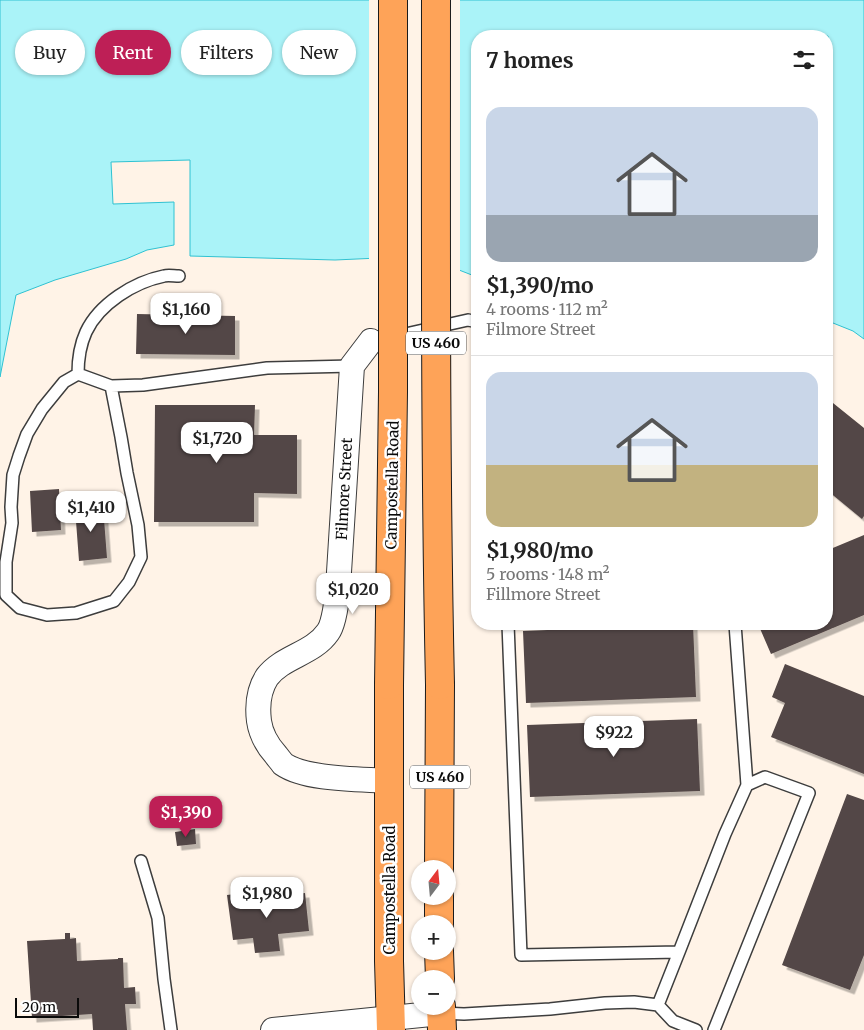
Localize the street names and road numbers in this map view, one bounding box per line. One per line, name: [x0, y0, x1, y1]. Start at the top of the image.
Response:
road number: US 460: [406, 332, 466, 354]
street label: Campostella Road: [381, 420, 403, 550]
street label: Filmore Street: [332, 437, 356, 541]
road number: US 460: [410, 766, 470, 789]
street label: Campostella Road: [380, 826, 399, 954]

